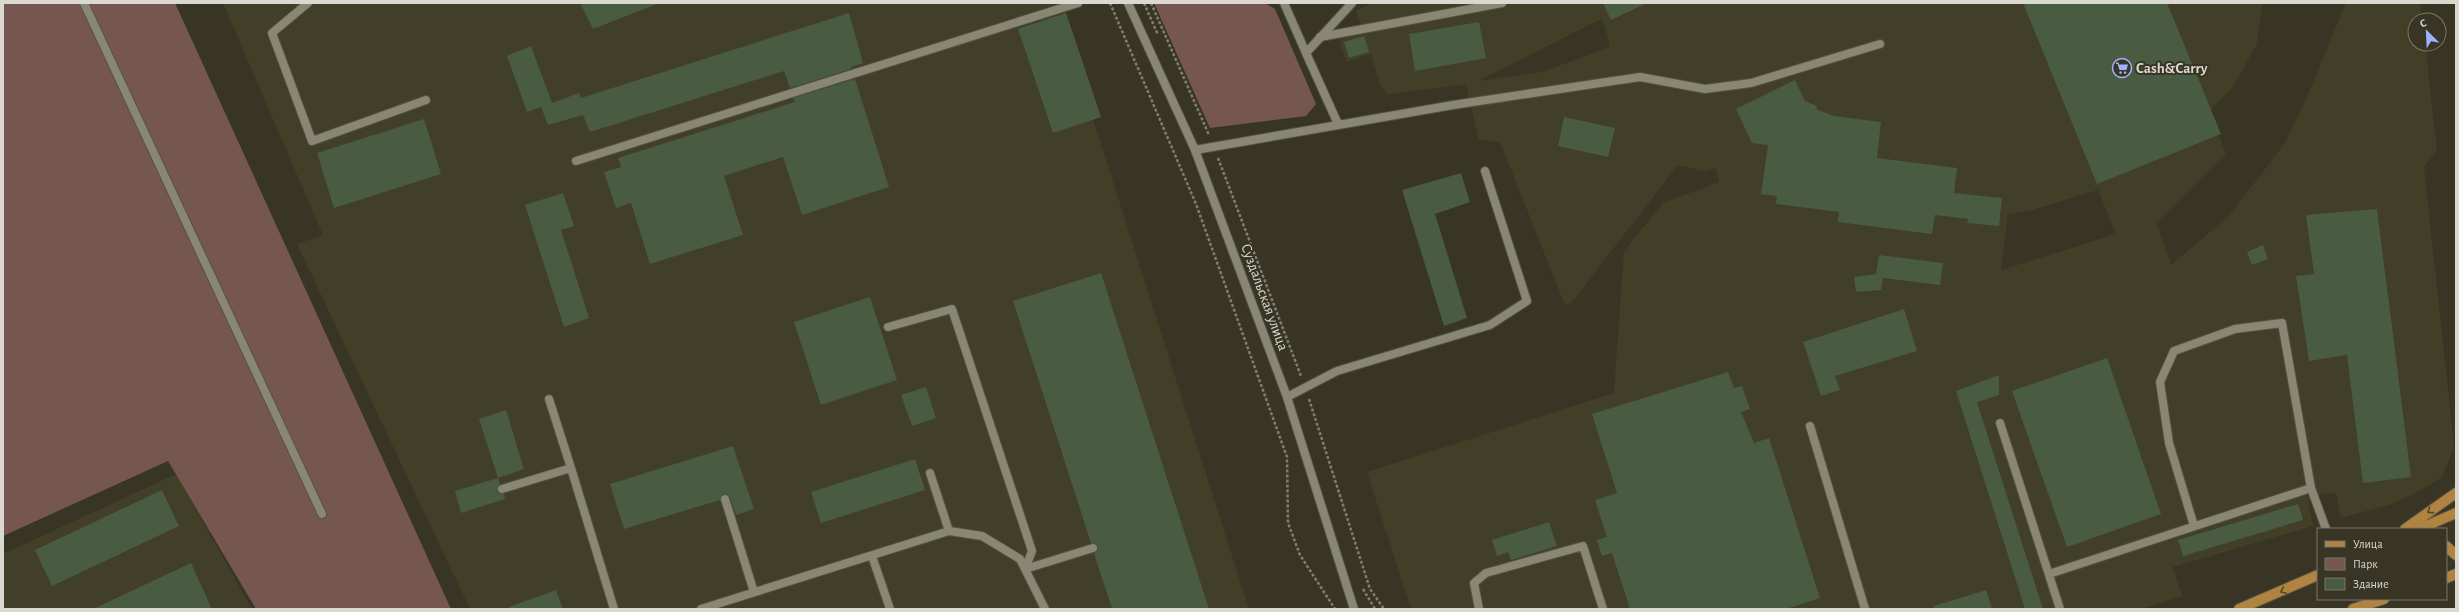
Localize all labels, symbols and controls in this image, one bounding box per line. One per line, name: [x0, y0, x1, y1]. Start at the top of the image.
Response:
north arrow: [2407, 12, 2447, 52]
text: С: [2418, 17, 2428, 30]
supermarket icon: Cash&Carry: [2111, 57, 2133, 79]
place label: Cash&Carry: [2136, 61, 2208, 76]
street label: Суздальская улица: [1238, 242, 1291, 353]
one-way arrow: [2428, 506, 2435, 513]
legend: [2317, 528, 2447, 600]
text: Улица: [2353, 538, 2383, 550]
text: Парк: [2353, 558, 2378, 570]
text: Здание: [2353, 578, 2389, 590]
one-way arrow: [2279, 586, 2287, 594]

